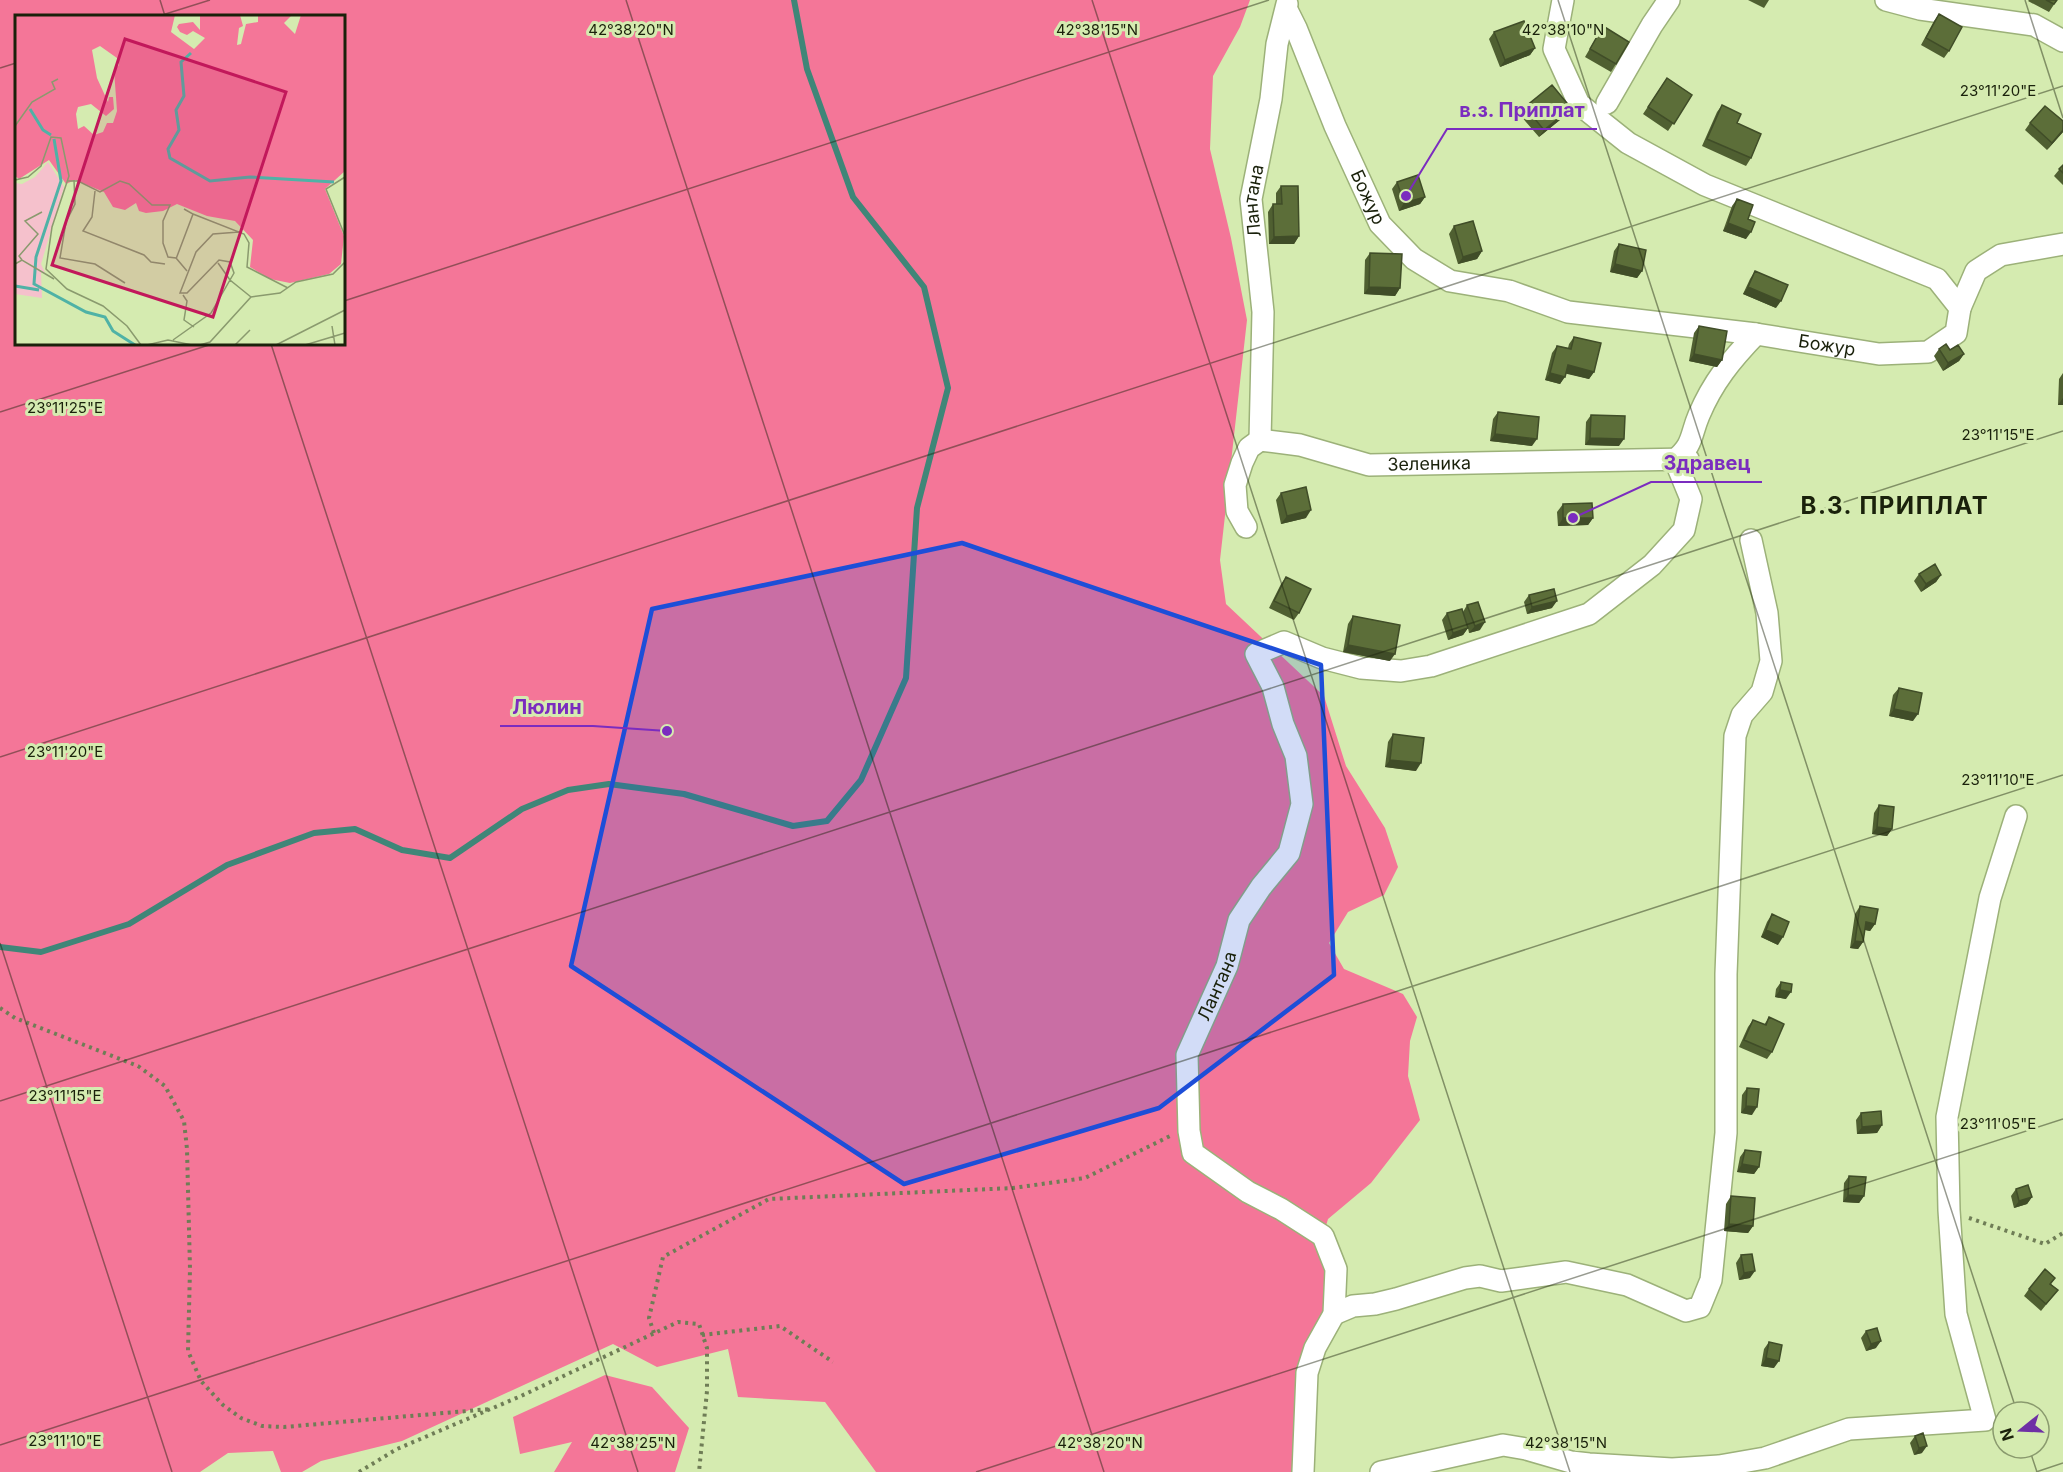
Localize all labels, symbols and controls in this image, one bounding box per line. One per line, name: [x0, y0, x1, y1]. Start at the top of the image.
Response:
inset map: [15, 15, 345, 345]
text: 42°38'20"N: [588, 20, 674, 39]
text: 42°38'15"N: [1056, 20, 1138, 39]
text: 42°38'10"N: [1522, 20, 1604, 39]
text: 23°11'20"E: [1960, 81, 2036, 100]
callout: в.з. Приплат: [1447, 91, 1597, 129]
text: в.з. Приплат: [1459, 98, 1585, 122]
street label: Лантана: [1239, 162, 1268, 238]
street label: Божур: [1347, 166, 1390, 228]
street label: Божур: [1797, 330, 1857, 360]
text: 23°11'25"E: [27, 398, 103, 417]
text: 23°11'15"E: [1962, 425, 2034, 444]
callout: Здравец: [1651, 444, 1762, 482]
text: Здравец: [1663, 451, 1751, 475]
street label: Зеленика: [1387, 452, 1471, 475]
district label: В.З. ПРИПЛАТ: [1801, 491, 1989, 520]
callout: Люлин: [500, 688, 593, 726]
text: Люлин: [512, 695, 582, 719]
text: 23°11'20"E: [27, 742, 103, 761]
text: 23°11'10"E: [1961, 770, 2035, 789]
street label: Лантана: [1193, 949, 1240, 1024]
text: 23°11'15"E: [29, 1086, 101, 1105]
text: 23°11'05"E: [1960, 1114, 2036, 1133]
north arrow: [1991, 1400, 2051, 1460]
text: N: [1995, 1426, 2018, 1444]
text: 23°11'10"E: [28, 1431, 102, 1450]
text: 42°38'25"N: [590, 1433, 676, 1452]
text: 42°38'20"N: [1057, 1433, 1143, 1452]
text: 42°38'15"N: [1525, 1433, 1607, 1452]

